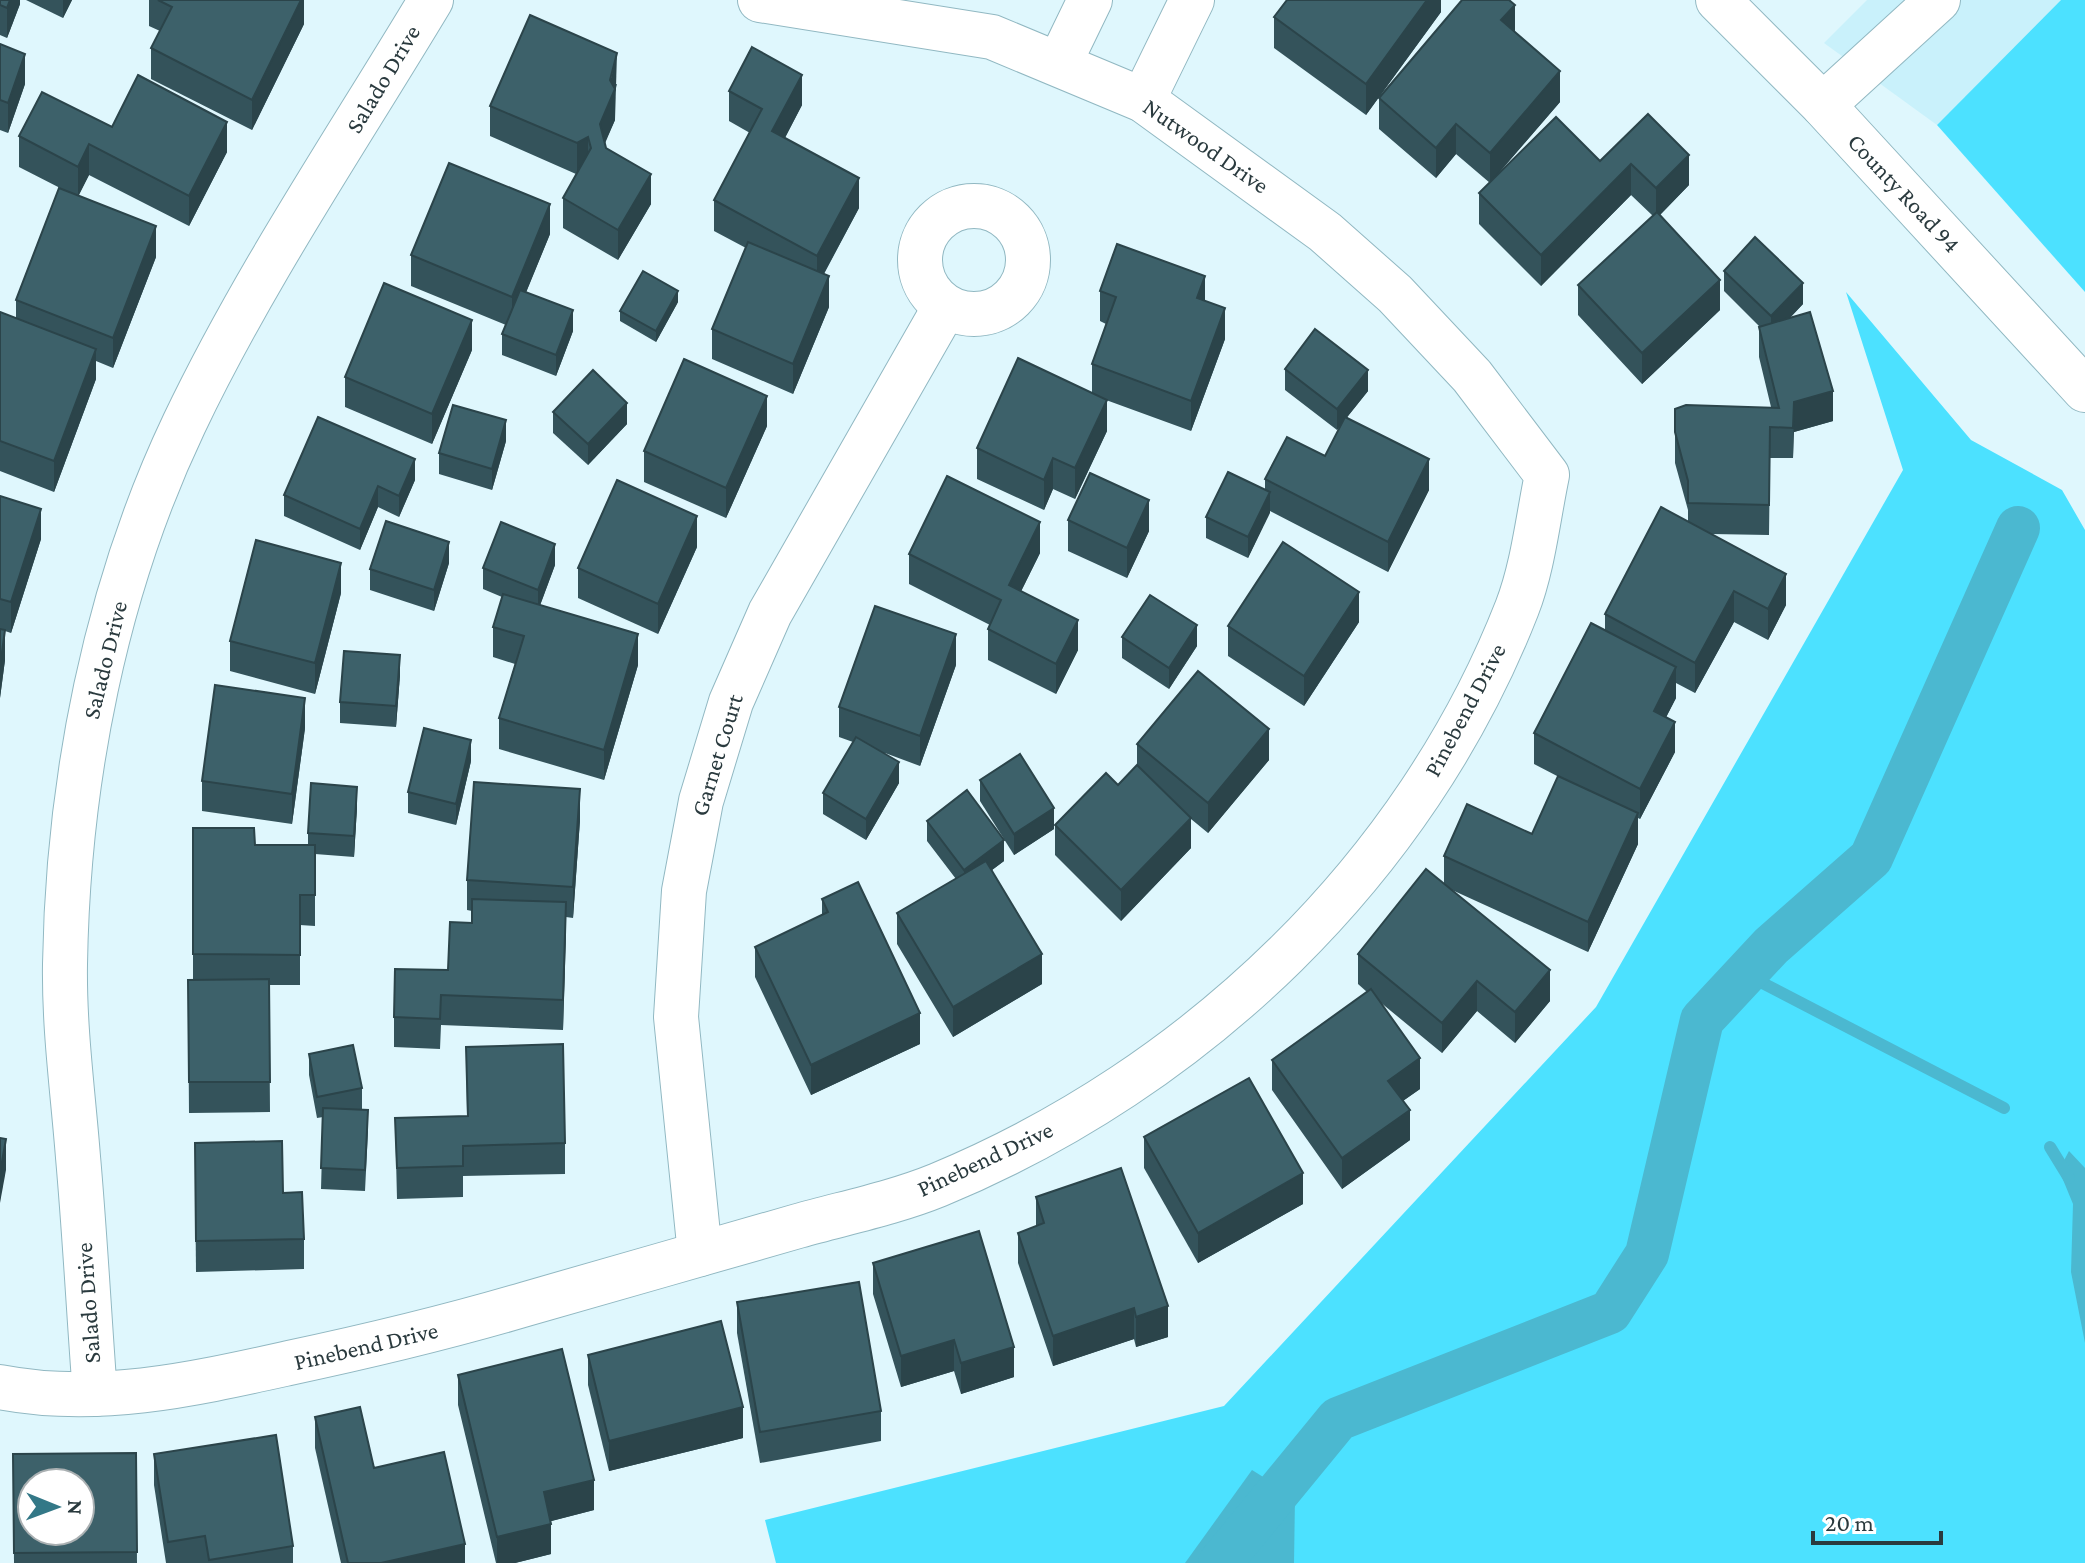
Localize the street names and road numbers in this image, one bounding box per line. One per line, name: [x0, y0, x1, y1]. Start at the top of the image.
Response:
street label: Salado Drive: [340, 20, 425, 138]
street label: Nutwood Drive: [1138, 92, 1274, 199]
street label: County Road 94: [1843, 128, 1966, 258]
street label: Salado Drive: [77, 598, 132, 722]
street label: Pinebend Drive: [1418, 639, 1511, 781]
street label: Garnet Court: [685, 690, 748, 819]
street label: Pinebend Drive: [913, 1115, 1057, 1202]
street label: Salado Drive: [70, 1242, 105, 1364]
street label: Pinebend Drive: [291, 1316, 440, 1375]

